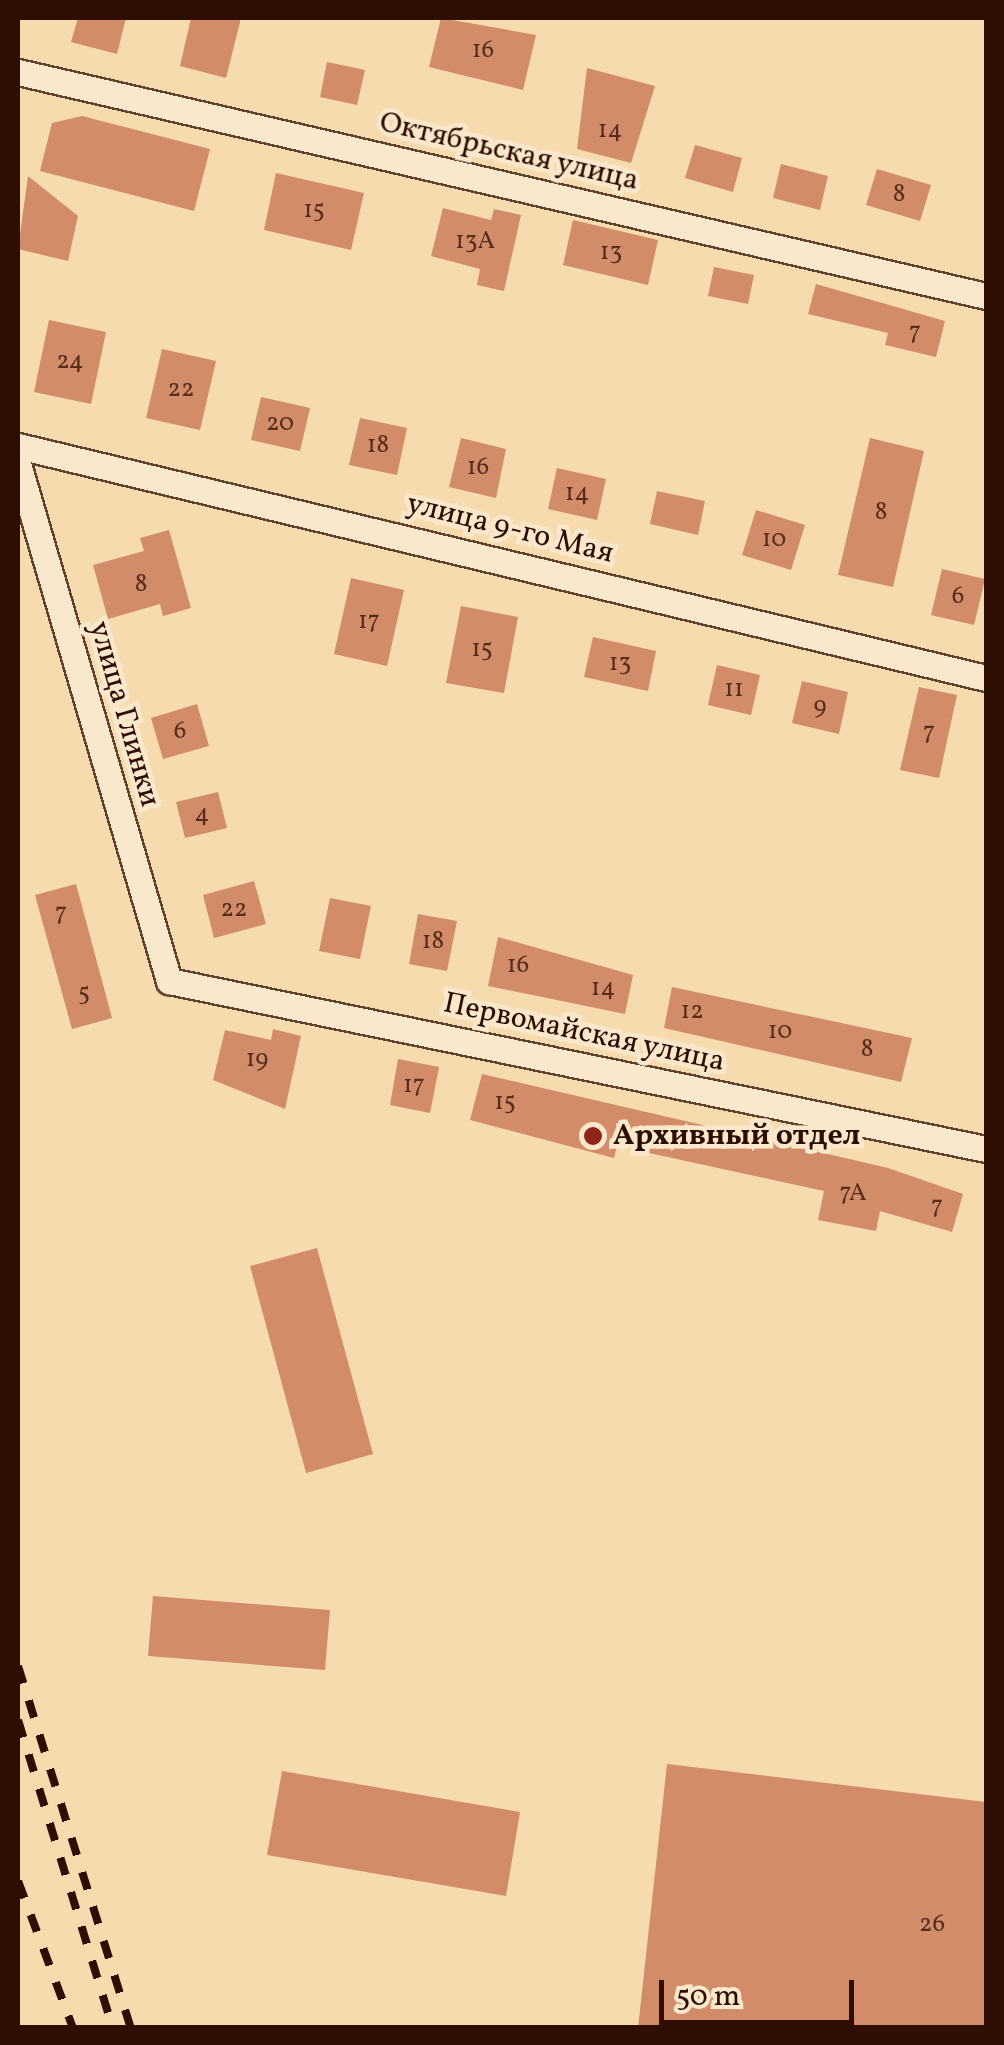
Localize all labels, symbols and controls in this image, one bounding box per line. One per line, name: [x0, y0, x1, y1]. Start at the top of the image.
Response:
house number: 16: [472, 36, 494, 66]
street label: Октябрьская улица: [376, 105, 642, 199]
house number: 14: [598, 116, 622, 146]
house number: 8: [893, 180, 905, 210]
house number: 15: [303, 196, 325, 226]
house number: 13А: [455, 227, 495, 257]
house number: 13: [600, 238, 622, 268]
house number: 7: [909, 318, 921, 348]
house number: 24: [56, 347, 84, 377]
house number: 22: [168, 375, 194, 405]
house number: 20: [266, 409, 294, 439]
house number: 18: [367, 431, 389, 461]
house number: 16: [467, 453, 489, 483]
house number: 14: [565, 479, 589, 509]
street label: улица 9-го Мая: [403, 486, 617, 572]
house number: 8: [875, 498, 887, 528]
house number: 10: [762, 525, 786, 555]
house number: 8: [135, 570, 147, 600]
house number: 6: [952, 582, 964, 612]
house number: 17: [358, 607, 380, 637]
street label: улица Глинки: [80, 617, 168, 811]
house number: 15: [471, 635, 493, 665]
house number: 13: [609, 649, 631, 679]
house number: 11: [724, 675, 744, 705]
house number: 9: [814, 692, 826, 722]
house number: 6: [174, 717, 186, 747]
house number: 7: [923, 718, 935, 748]
house number: 4: [195, 800, 209, 830]
house number: 22: [221, 895, 247, 925]
house number: 7: [55, 899, 67, 929]
house number: 18: [422, 927, 444, 957]
house number: 16: [507, 951, 529, 981]
house number: 14: [591, 974, 615, 1004]
house number: 5: [78, 979, 90, 1009]
street label: Первомайская улица: [440, 985, 728, 1081]
house number: 12: [680, 997, 704, 1027]
house number: 10: [768, 1017, 792, 1047]
house number: 8: [861, 1035, 873, 1065]
house number: 19: [246, 1045, 268, 1075]
house number: 17: [403, 1071, 425, 1101]
house number: 15: [494, 1088, 516, 1118]
place label: Архивный отдел: [613, 1118, 860, 1154]
marker: Архивный отдел: [582, 1125, 604, 1147]
house number: 7А: [839, 1179, 867, 1209]
house number: 7: [931, 1192, 943, 1222]
house number: 26: [919, 1910, 945, 1940]
scale bar: [664, 1960, 859, 2022]
text: 50 m: [676, 1976, 740, 2018]

